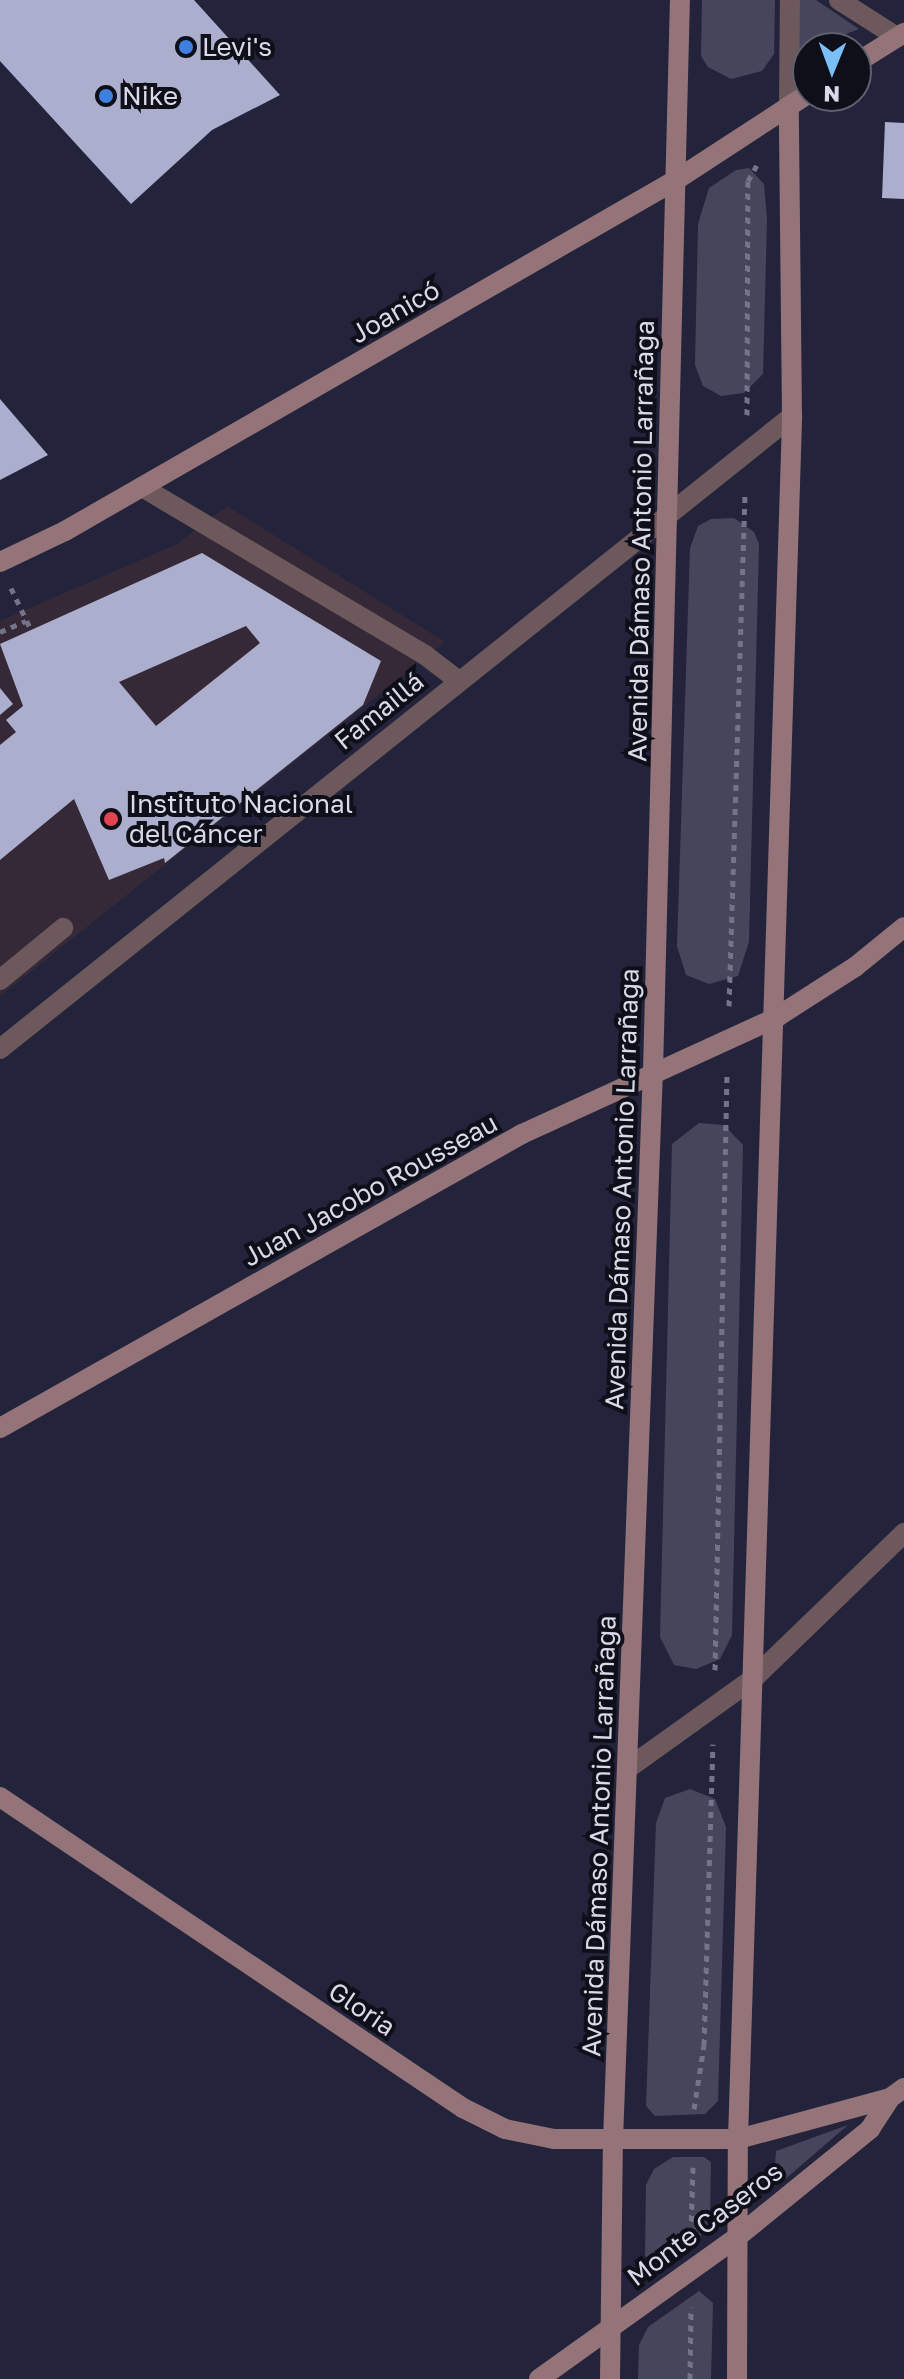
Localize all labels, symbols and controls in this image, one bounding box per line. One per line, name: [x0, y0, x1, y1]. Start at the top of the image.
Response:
place label: Levi's: [202, 31, 272, 63]
north arrow: [792, 32, 872, 112]
marker: Levi's: [177, 38, 195, 56]
place label: Nike: [122, 80, 178, 112]
text: N: [823, 81, 840, 108]
marker: Nike: [97, 87, 115, 105]
street label: Joanicó: [345, 274, 445, 350]
street label: Avenida Dámaso Antonio Larrañaga: [622, 320, 660, 762]
street label: Famaillá: [328, 666, 430, 756]
place label: Instituto Nacional del Cáncer: [129, 788, 353, 850]
marker: Instituto Nacional del Cáncer: [100, 808, 122, 830]
street label: Avenida Dámaso Antonio Larrañaga: [599, 968, 645, 1410]
street label: Juan Jacobo Rousseau: [237, 1107, 503, 1273]
street label: Avenida Dámaso Antonio Larrañaga: [576, 1615, 622, 2057]
street label: Gloria: [323, 1975, 401, 2043]
street label: Monte Caseros: [621, 2156, 789, 2292]

